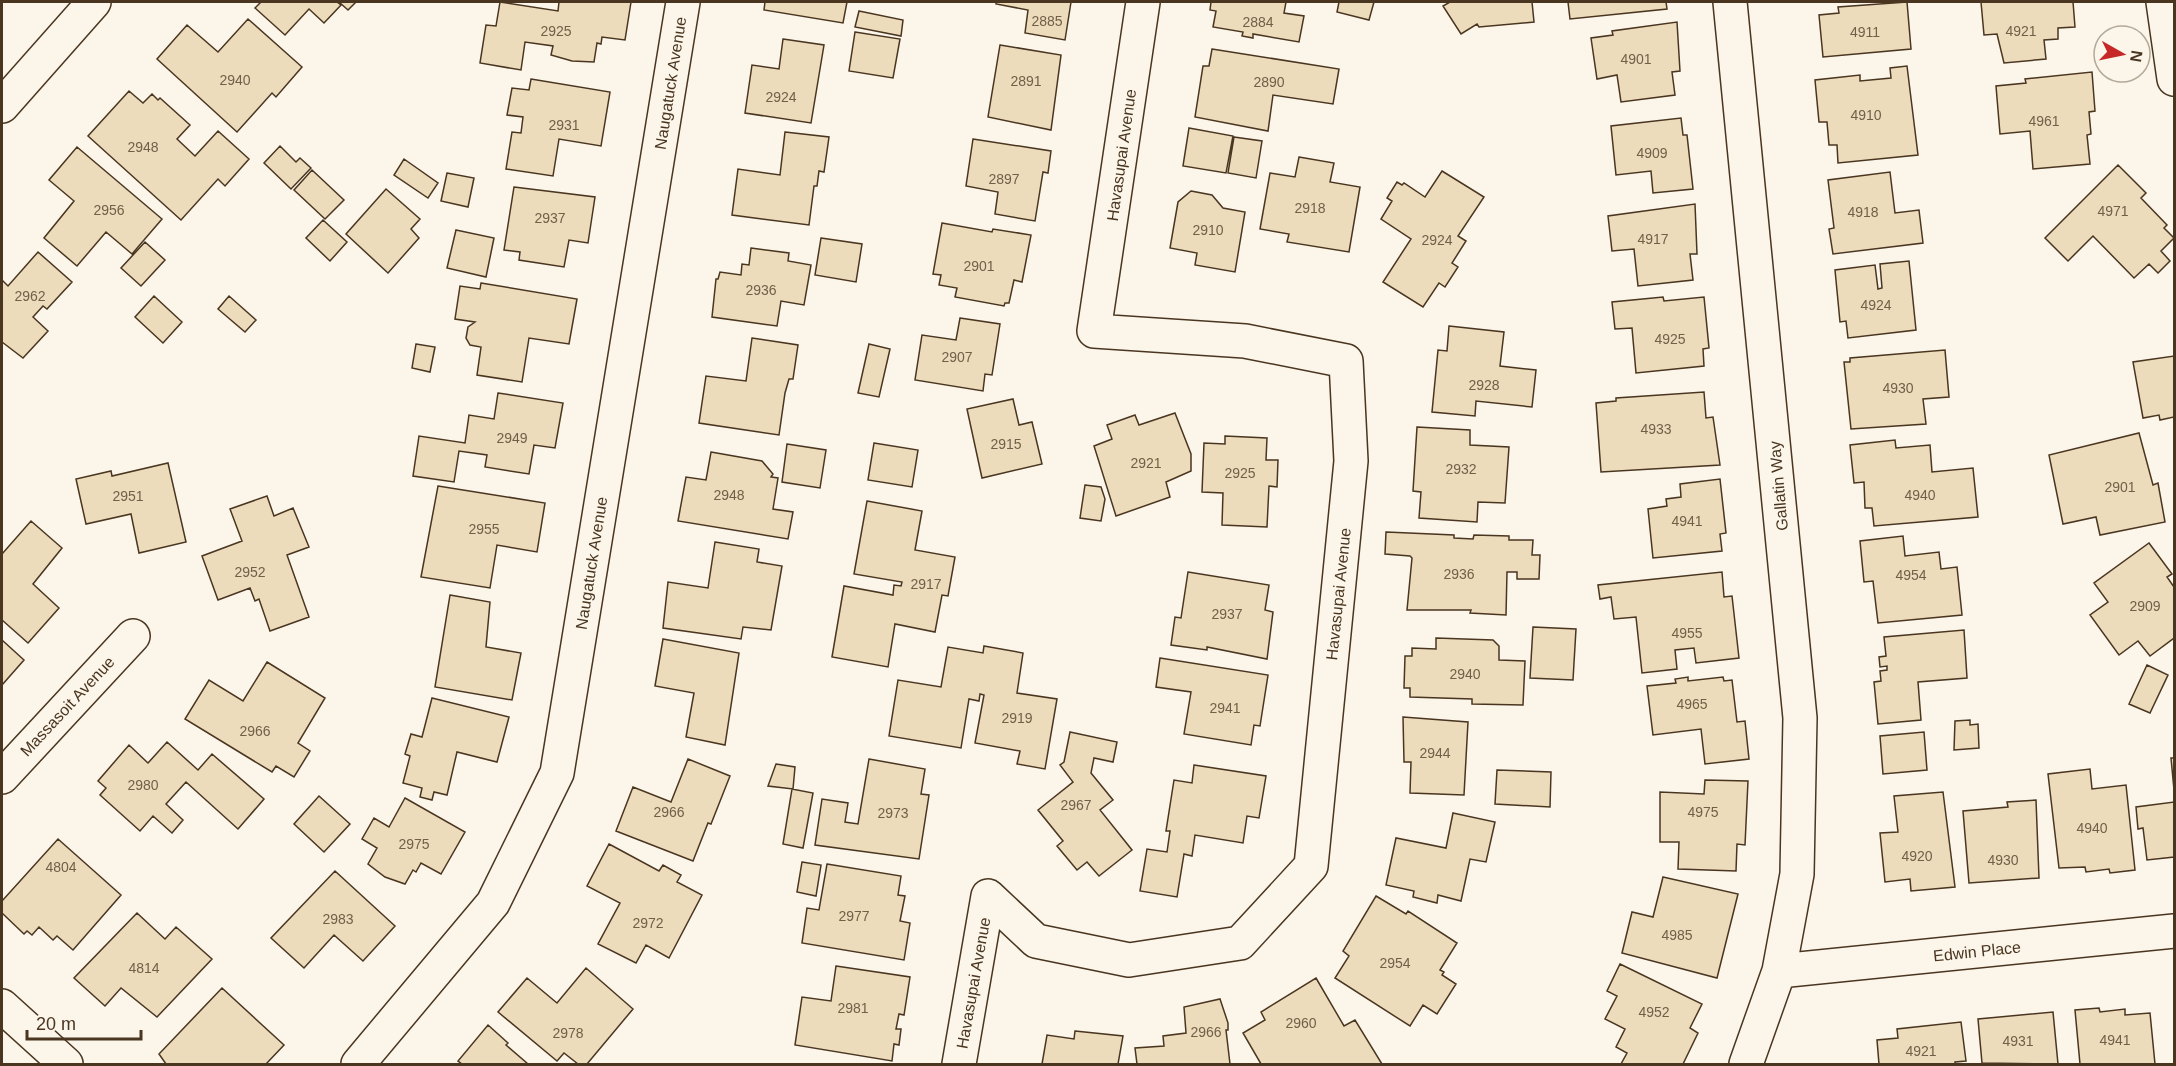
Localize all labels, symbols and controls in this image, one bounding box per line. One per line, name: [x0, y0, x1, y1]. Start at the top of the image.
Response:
house number: 2885: [1031, 13, 1063, 29]
house number: 2884: [1242, 14, 1274, 30]
street label: Naugatuck Avenue: [652, 15, 689, 151]
house number: 2925: [540, 23, 572, 39]
house number: 4921: [2005, 23, 2037, 39]
house number: 4911: [1850, 24, 1880, 40]
north arrow: [2092, 24, 2152, 84]
text: N: [2127, 49, 2146, 63]
house number: 4901: [1620, 51, 1652, 67]
house number: 2940: [219, 72, 251, 88]
house number: 2891: [1010, 73, 1042, 89]
house number: 2890: [1253, 74, 1285, 90]
street label: Havasupai Avenue: [1104, 88, 1139, 222]
house number: 2924: [765, 89, 797, 105]
house number: 4910: [1850, 107, 1882, 123]
house number: 4961: [2028, 113, 2060, 129]
house number: 2931: [548, 117, 580, 133]
house number: 2948: [127, 139, 159, 155]
house number: 4909: [1636, 145, 1668, 161]
house number: 2897: [988, 171, 1020, 187]
house number: 2918: [1294, 200, 1326, 216]
house number: 2956: [93, 202, 125, 218]
house number: 4971: [2097, 203, 2129, 219]
house number: 4918: [1847, 204, 1879, 220]
house number: 2937: [534, 210, 566, 226]
house number: 2910: [1192, 222, 1224, 238]
house number: 4917: [1637, 231, 1669, 247]
house number: 2924: [1421, 232, 1453, 248]
house number: 2901: [963, 258, 995, 274]
house number: 2936: [745, 282, 777, 298]
house number: 2962: [14, 288, 46, 304]
house number: 4924: [1860, 297, 1892, 313]
house number: 4925: [1654, 331, 1686, 347]
house number: 2907: [941, 349, 973, 365]
house number: 2928: [1468, 377, 1500, 393]
house number: 4930: [1882, 380, 1914, 396]
house number: 4933: [1640, 421, 1672, 437]
house number: 2949: [496, 430, 528, 446]
house number: 2915: [990, 436, 1022, 452]
street label: Gallatin Way: [1766, 440, 1791, 532]
house number: 2921: [1130, 455, 1162, 471]
house number: 2932: [1445, 461, 1477, 477]
house number: 2925: [1224, 465, 1256, 481]
house number: 2901: [2104, 479, 2136, 495]
house number: 2948: [713, 487, 745, 503]
house number: 4940: [1904, 487, 1936, 503]
house number: 2951: [112, 488, 144, 504]
street label: Naugatuck Avenue: [573, 495, 610, 631]
house number: 4941: [1671, 513, 1703, 529]
house number: 2955: [468, 521, 500, 537]
street label: Havasupai Avenue: [1323, 527, 1354, 661]
house number: 2952: [234, 564, 266, 580]
house number: 2936: [1443, 566, 1475, 582]
house number: 4954: [1895, 567, 1927, 583]
house number: 2917: [910, 576, 942, 592]
house number: 2909: [2129, 598, 2161, 614]
house number: 2937: [1211, 606, 1243, 622]
house number: 4955: [1671, 625, 1703, 641]
street label: Massasoit Avenue: [17, 653, 118, 760]
house number: 2940: [1449, 666, 1481, 682]
house number: 4965: [1676, 696, 1708, 712]
house number: 2941: [1209, 700, 1241, 716]
house number: 2919: [1001, 710, 1033, 726]
house number: 2966: [239, 723, 271, 739]
house number: 2944: [1419, 745, 1451, 761]
house number: 2980: [127, 777, 159, 793]
house number: 2967: [1060, 797, 1092, 813]
house number: 2966: [653, 804, 685, 820]
house number: 4975: [1687, 804, 1719, 820]
house number: 2973: [877, 805, 909, 821]
house number: 4940: [2076, 820, 2108, 836]
house number: 2975: [398, 836, 430, 852]
house number: 4920: [1901, 848, 1933, 864]
house number: 4930: [1987, 852, 2019, 868]
house number: 4804: [45, 859, 77, 875]
house number: 2977: [838, 908, 870, 924]
house number: 2983: [322, 911, 354, 927]
house number: 2972: [632, 915, 664, 931]
street label: Havasupai Avenue: [954, 916, 993, 1050]
house number: 4985: [1661, 927, 1693, 943]
street label: Edwin Place: [1932, 938, 2022, 965]
house number: 2954: [1379, 955, 1411, 971]
house number: 4814: [128, 960, 160, 976]
house number: 2981: [837, 1000, 869, 1016]
scale bar: [27, 1003, 141, 1041]
house number: 4952: [1638, 1004, 1670, 1020]
text: 20 m: [36, 1014, 76, 1034]
house number: 2960: [1285, 1015, 1317, 1031]
house number: 2966: [1190, 1024, 1222, 1040]
house number: 2978: [552, 1025, 584, 1041]
house number: 4941: [2099, 1032, 2131, 1048]
house number: 4931: [2002, 1033, 2034, 1049]
house number: 4921: [1905, 1043, 1937, 1059]

